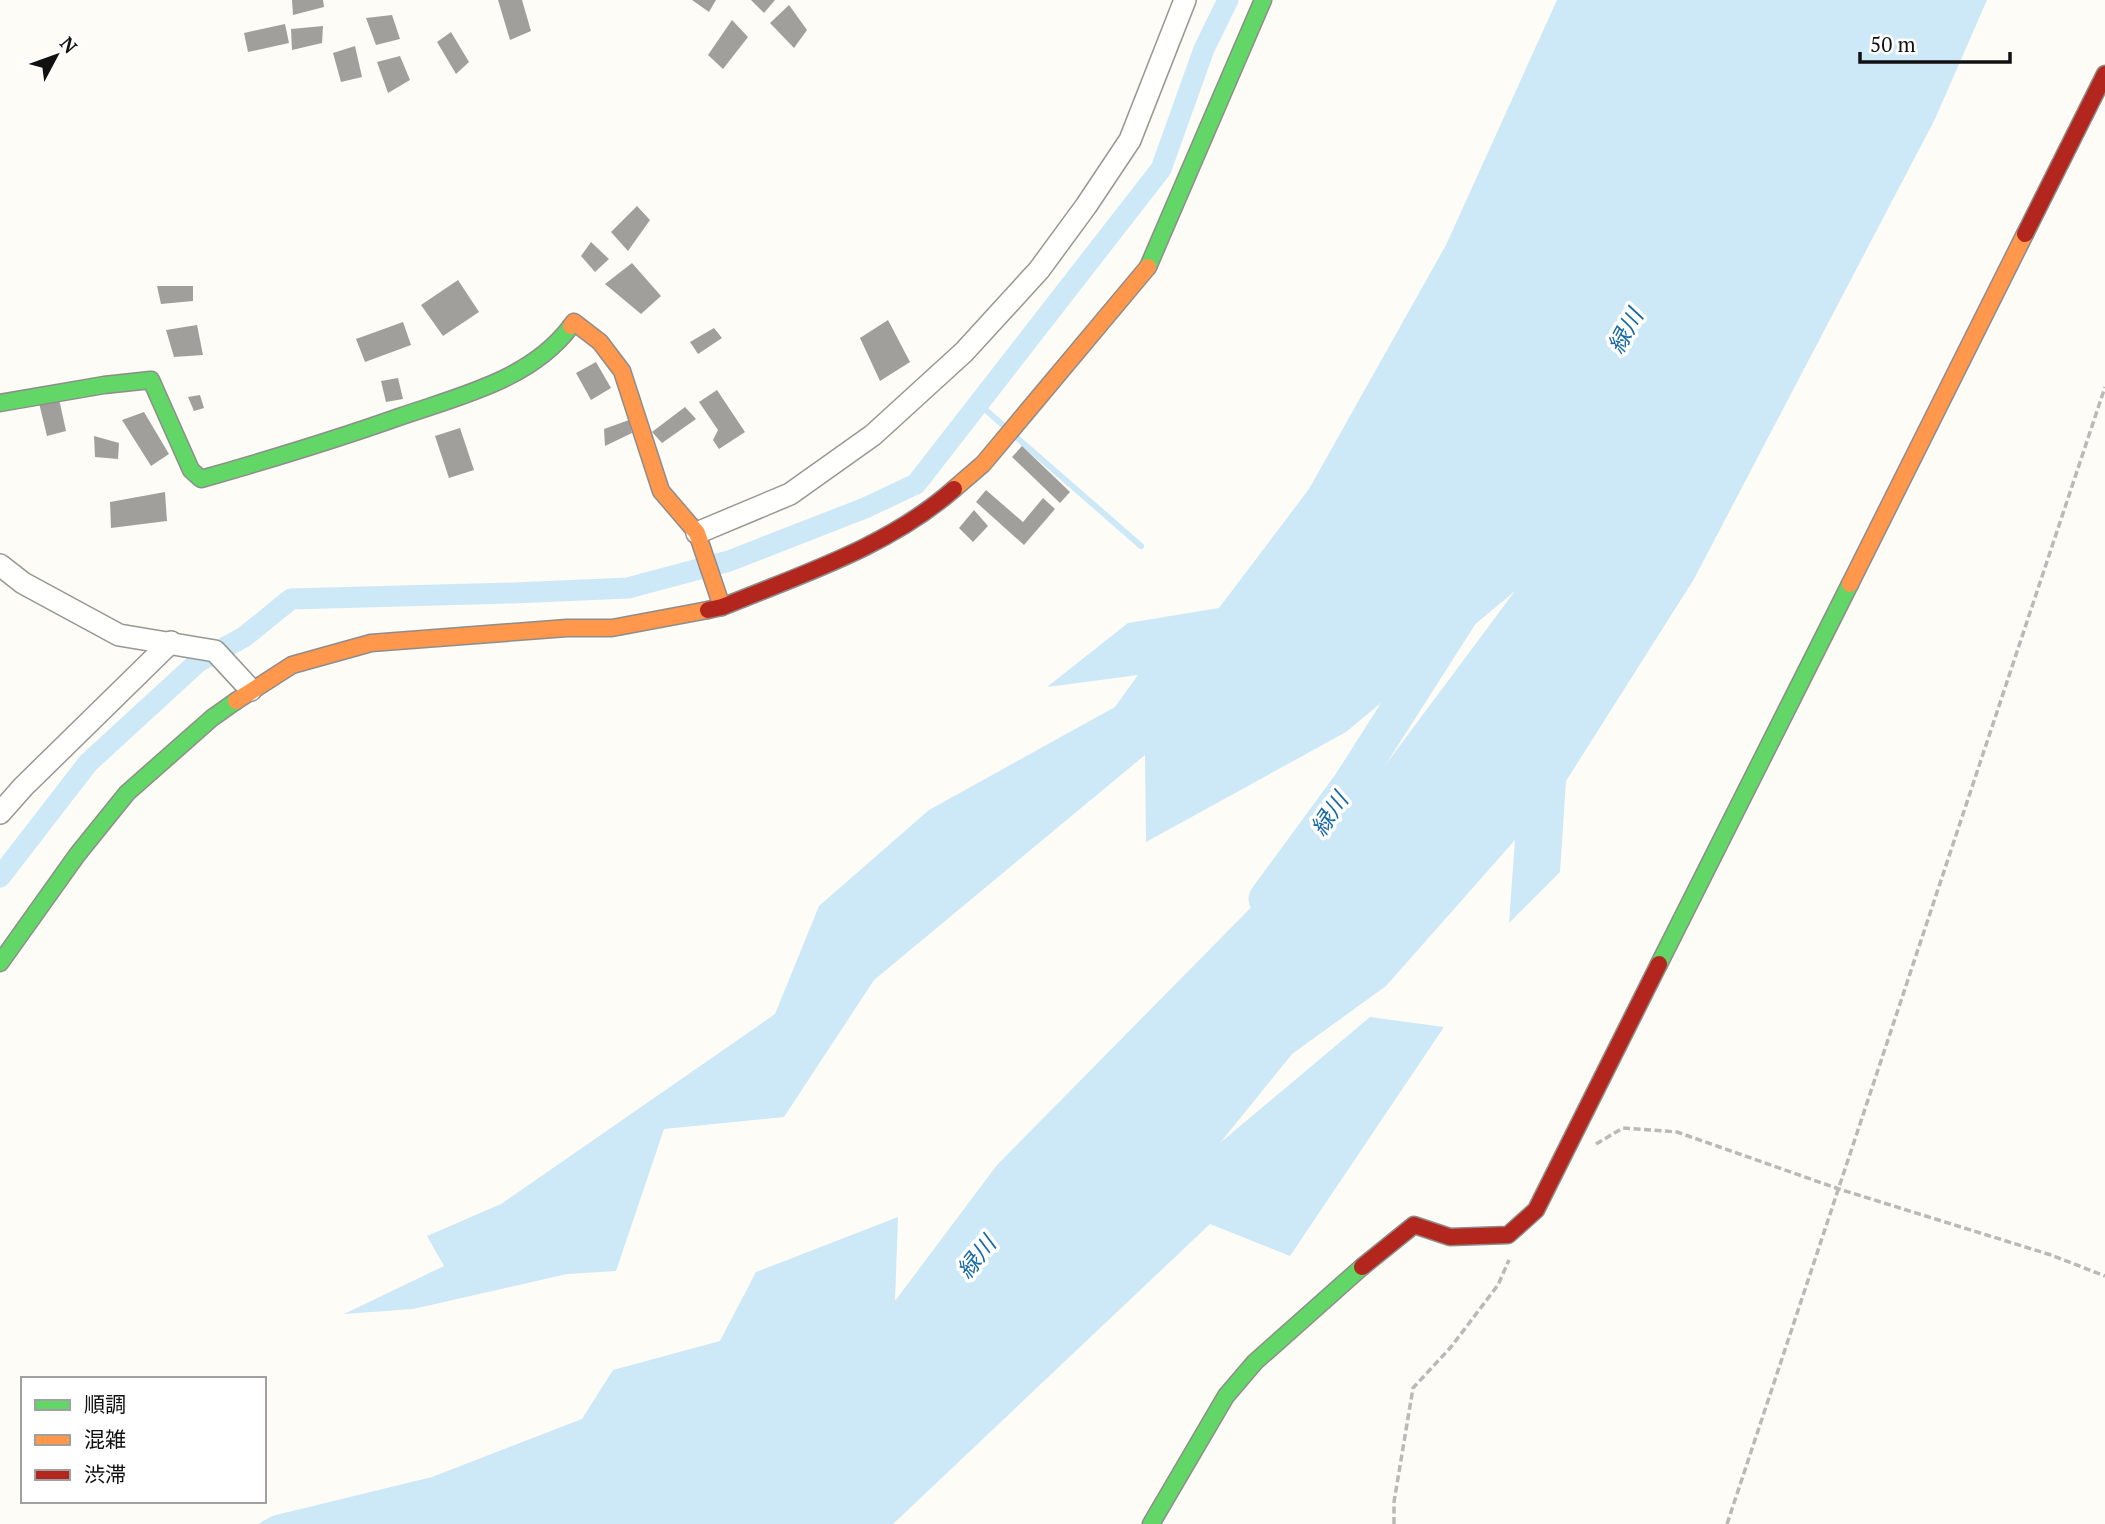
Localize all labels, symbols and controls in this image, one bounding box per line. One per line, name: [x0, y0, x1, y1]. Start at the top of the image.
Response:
north arrow: [21, 21, 91, 91]
scale bar: [1860, 21, 2010, 65]
text: 50 m: [1870, 30, 1916, 58]
text: N: [55, 31, 84, 59]
water label: 緑川: [1600, 301, 1651, 359]
water label: 緑川: [1303, 784, 1356, 842]
water label: 緑川: [949, 1227, 1004, 1285]
legend: [21, 1377, 266, 1503]
text: 順調: [84, 1390, 126, 1418]
text: 混雑: [84, 1425, 126, 1453]
text: 渋滞: [84, 1460, 126, 1488]

